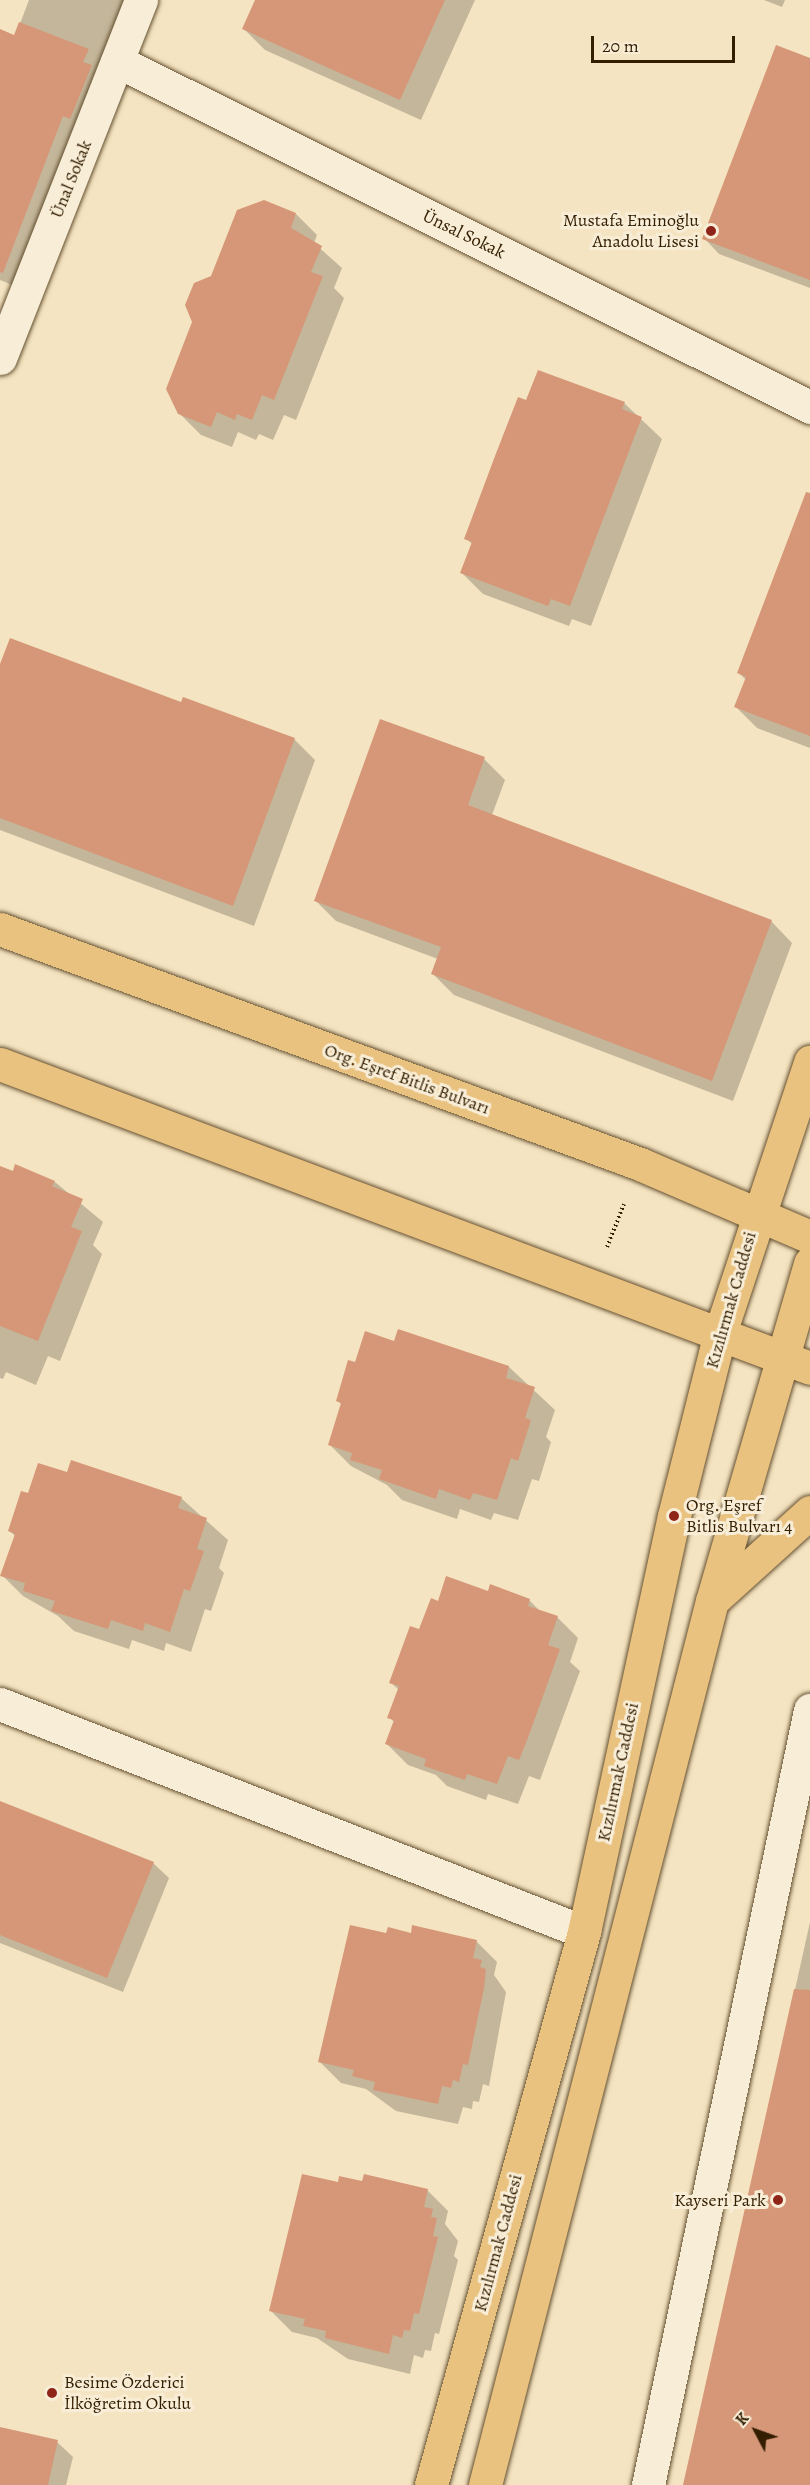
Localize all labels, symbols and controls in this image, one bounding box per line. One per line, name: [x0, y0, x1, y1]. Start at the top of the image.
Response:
scale bar: [594, 24, 738, 62]
text: 20 m: [602, 34, 639, 58]
street label: Ünal Sokak: [46, 137, 96, 221]
street label: Ünsal Sokak: [419, 205, 509, 263]
place label: Mustafa Eminoğlu Anadolu Lisesi: [563, 210, 699, 252]
marker: Mustafa Eminoğlu Anadolu Lisesi: [704, 224, 718, 238]
street label: Org. Eşref Bitlis Bulvarı: [321, 1039, 493, 1119]
street label: Kızılırmak Caddesi: [701, 1229, 761, 1371]
place label: Org. Eşref Bitlis Bulvarı 4: [686, 1495, 793, 1538]
marker: Org. Eşref Bitlis Bulvarı 4: [667, 1509, 681, 1523]
street label: Kızılırmak Caddesi: [593, 1701, 643, 1843]
street label: Kızılırmak Caddesi: [469, 2172, 527, 2314]
place label: Kayseri Park: [674, 2189, 766, 2211]
marker: Kayseri Park: [771, 2193, 785, 2207]
place label: Besime Özderici İlköğretim Okulu: [64, 2372, 191, 2414]
marker: Besime Özderici İlköğretim Okulu: [45, 2386, 59, 2400]
north arrow: [726, 2401, 786, 2461]
text: K: [731, 2408, 754, 2430]

